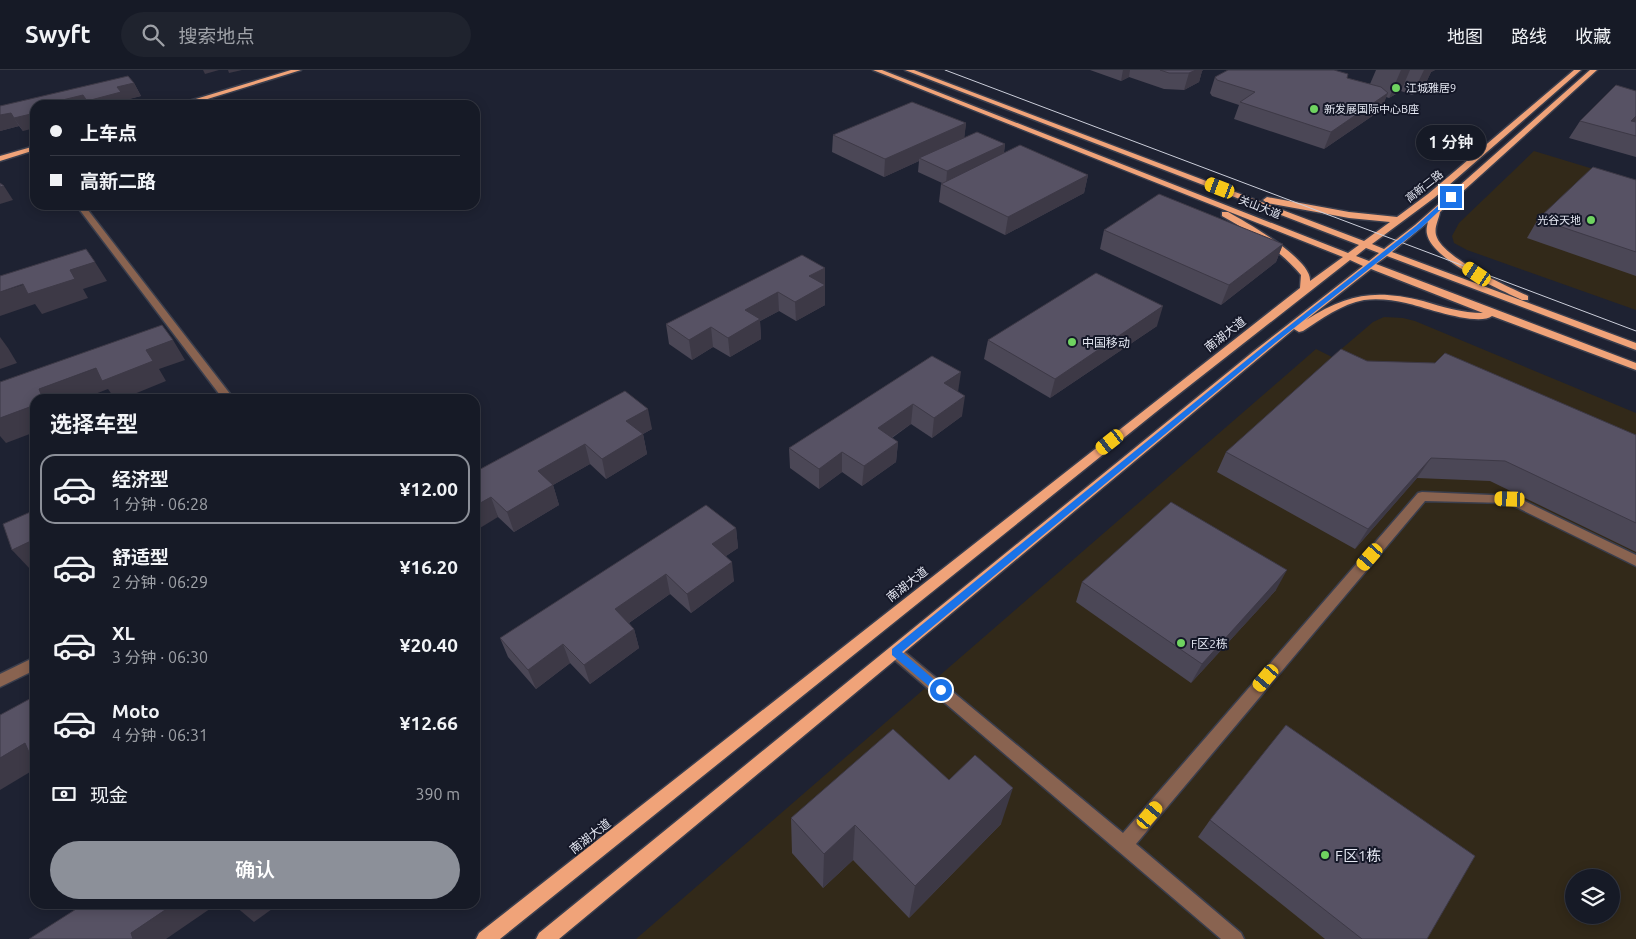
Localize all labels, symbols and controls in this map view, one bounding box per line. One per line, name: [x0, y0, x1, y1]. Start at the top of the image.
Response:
search box: [121, 12, 471, 57]
text: Swyft: [25, 21, 91, 48]
icon: search: [139, 21, 167, 49]
text: 搜索地点: [179, 25, 255, 47]
text: 地图: [1447, 26, 1483, 46]
text: 路线: [1511, 26, 1547, 46]
text: 收藏: [1575, 26, 1611, 46]
marker: 江城雅居9: [1390, 82, 1402, 94]
place label: 江城雅居9: [1406, 82, 1456, 94]
marker: 新发展国际中心B座: [1308, 103, 1320, 115]
place label: 新发展国际中心B座: [1324, 103, 1419, 115]
text: 上车点: [80, 122, 137, 144]
callout: 1 分钟: [1416, 124, 1486, 160]
text: 1 分钟: [1429, 133, 1473, 151]
street label: 高新二路: [1403, 168, 1445, 204]
text: 高新二路: [80, 170, 156, 192]
car: [1203, 176, 1236, 200]
route end: [1440, 186, 1462, 208]
street label: 关山大道: [1237, 194, 1283, 220]
place label: 光谷天地: [1537, 214, 1581, 226]
marker: 光谷天地: [1585, 214, 1597, 226]
car: [1460, 259, 1493, 289]
street label: 南湖大道: [1202, 314, 1248, 354]
marker: 中国移动: [1066, 336, 1078, 348]
place label: 中国移动: [1082, 336, 1130, 349]
text: 选择车型: [50, 411, 138, 436]
car: [1093, 427, 1126, 457]
icon: car: [52, 467, 97, 512]
text: 经济型: [112, 468, 169, 490]
text: ¥12.00: [400, 478, 458, 500]
car: [1494, 491, 1525, 507]
text: 1 分钟 · 06:28: [112, 495, 208, 513]
car: [1354, 541, 1385, 573]
icon: car: [52, 545, 97, 590]
text: 舒适型: [112, 546, 169, 568]
text: ¥16.20: [400, 556, 458, 578]
street label: 南湖大道: [884, 564, 930, 604]
text: 2 分钟 · 06:29: [112, 573, 208, 591]
text: XL: [112, 622, 135, 644]
icon: car: [52, 623, 97, 668]
text: ¥20.40: [400, 634, 458, 656]
marker: F区2栋: [1175, 637, 1187, 649]
place label: F区2栋: [1191, 637, 1228, 650]
text: 3 分钟 · 06:30: [112, 648, 208, 666]
car: [1250, 662, 1281, 694]
route start: [930, 679, 952, 701]
text: Moto: [112, 700, 160, 722]
icon: car: [52, 701, 97, 746]
text: ¥12.66: [400, 712, 458, 734]
text: 4 分钟 · 06:31: [112, 726, 208, 744]
icon: cash: [50, 780, 78, 808]
text: 现金: [90, 784, 128, 806]
text: 390 m: [415, 785, 460, 803]
car: [1134, 799, 1165, 831]
street label: 南湖大道: [567, 816, 613, 856]
button: 确认: [50, 841, 460, 899]
place label: F区1栋: [1335, 847, 1381, 864]
marker: F区1栋: [1319, 849, 1331, 861]
map controls: [1565, 869, 1620, 924]
button: layers: [1565, 869, 1620, 924]

